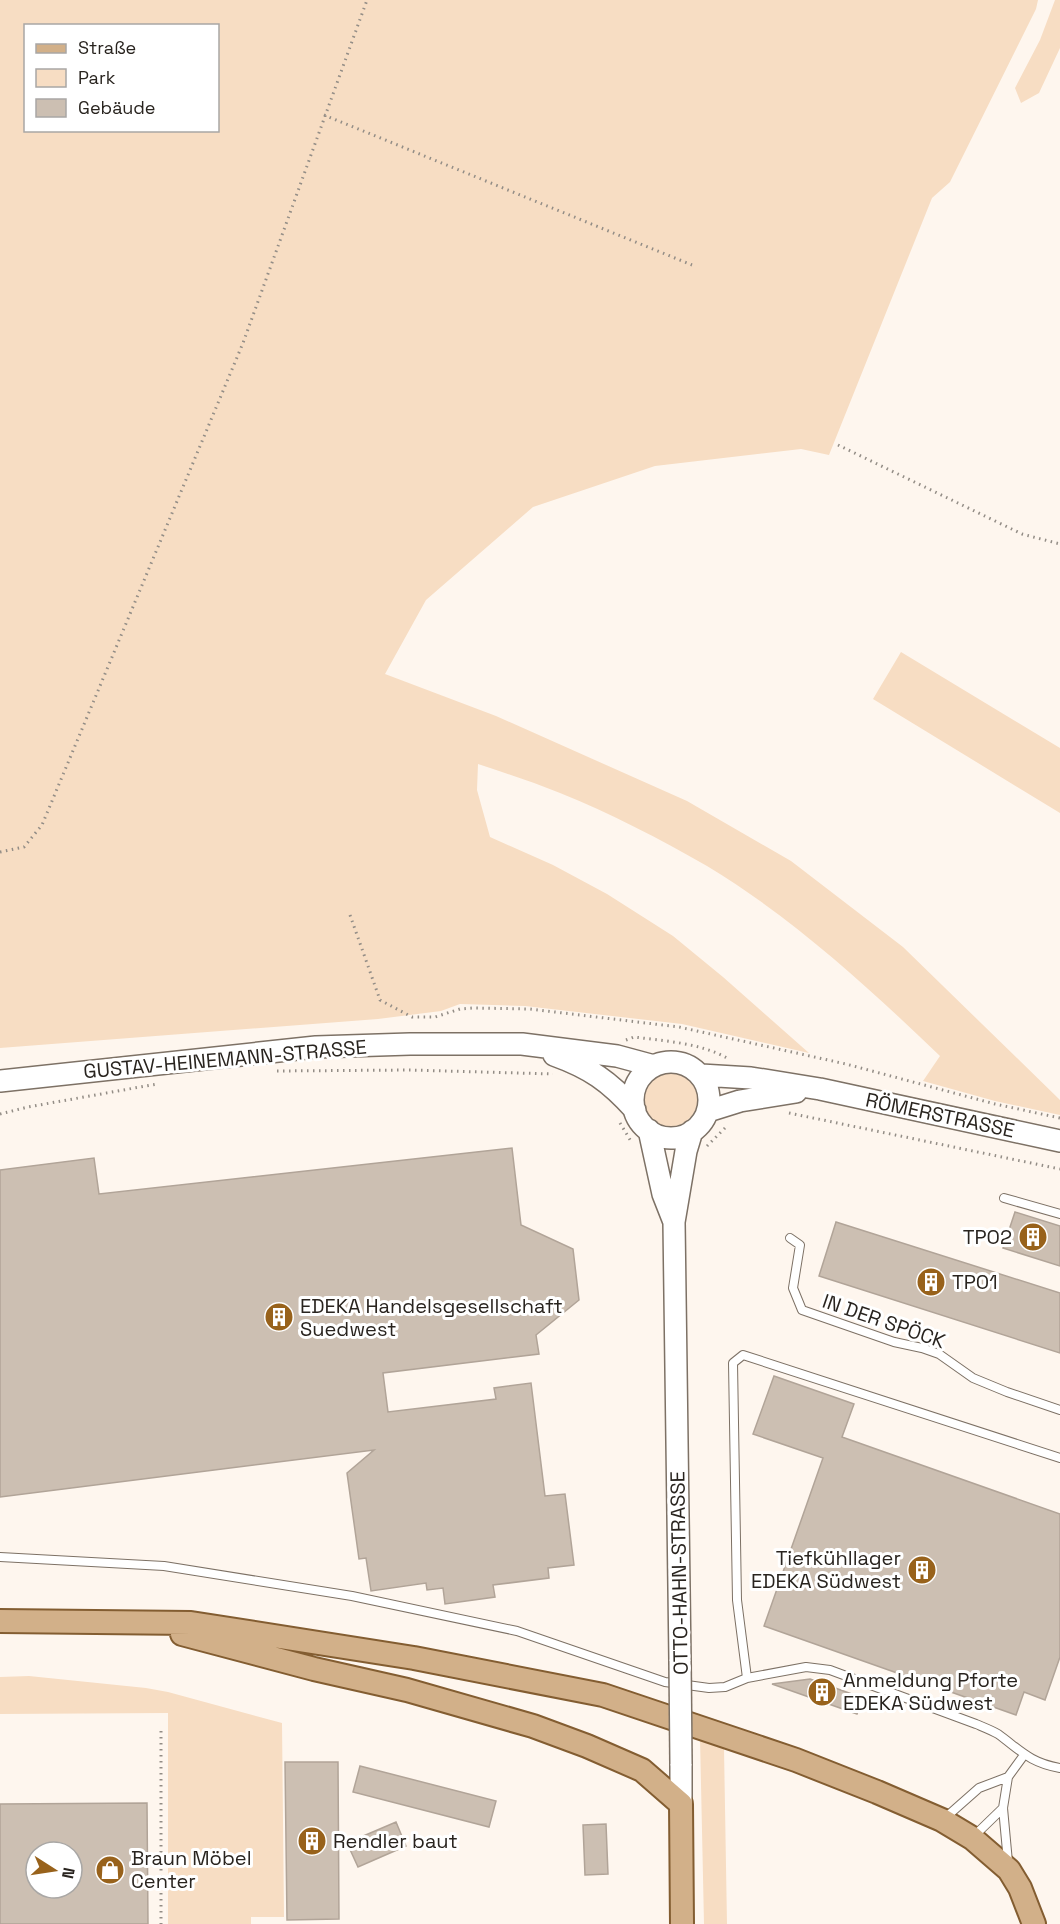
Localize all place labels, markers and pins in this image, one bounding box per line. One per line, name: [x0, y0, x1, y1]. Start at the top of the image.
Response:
building icon: TPO2: [1017, 1221, 1049, 1253]
place label: TPO2: [963, 1224, 1012, 1250]
building icon: TPO1: [915, 1266, 947, 1298]
place label: TPO1: [952, 1269, 998, 1295]
place label: EDEKA Handelsgesellschaft Suedwest: [300, 1293, 563, 1342]
building icon: EDEKA Handelsgesellschaft Suedwest: [263, 1301, 295, 1333]
place label: Tiefkühllager EDEKA Südwest: [751, 1545, 901, 1594]
building icon: Tiefkühllager EDEKA Südwest: [906, 1554, 938, 1586]
place label: Anmeldung Pforte EDEKA Südwest: [843, 1667, 1018, 1716]
building icon: Anmeldung Pforte EDEKA Südwest: [806, 1676, 838, 1708]
building icon: Rendler baut: [296, 1825, 328, 1857]
place label: Rendler baut: [333, 1828, 458, 1854]
place label: Braun Möbel Center: [131, 1845, 252, 1894]
shop icon: Braun Möbel Center: [94, 1854, 126, 1886]

